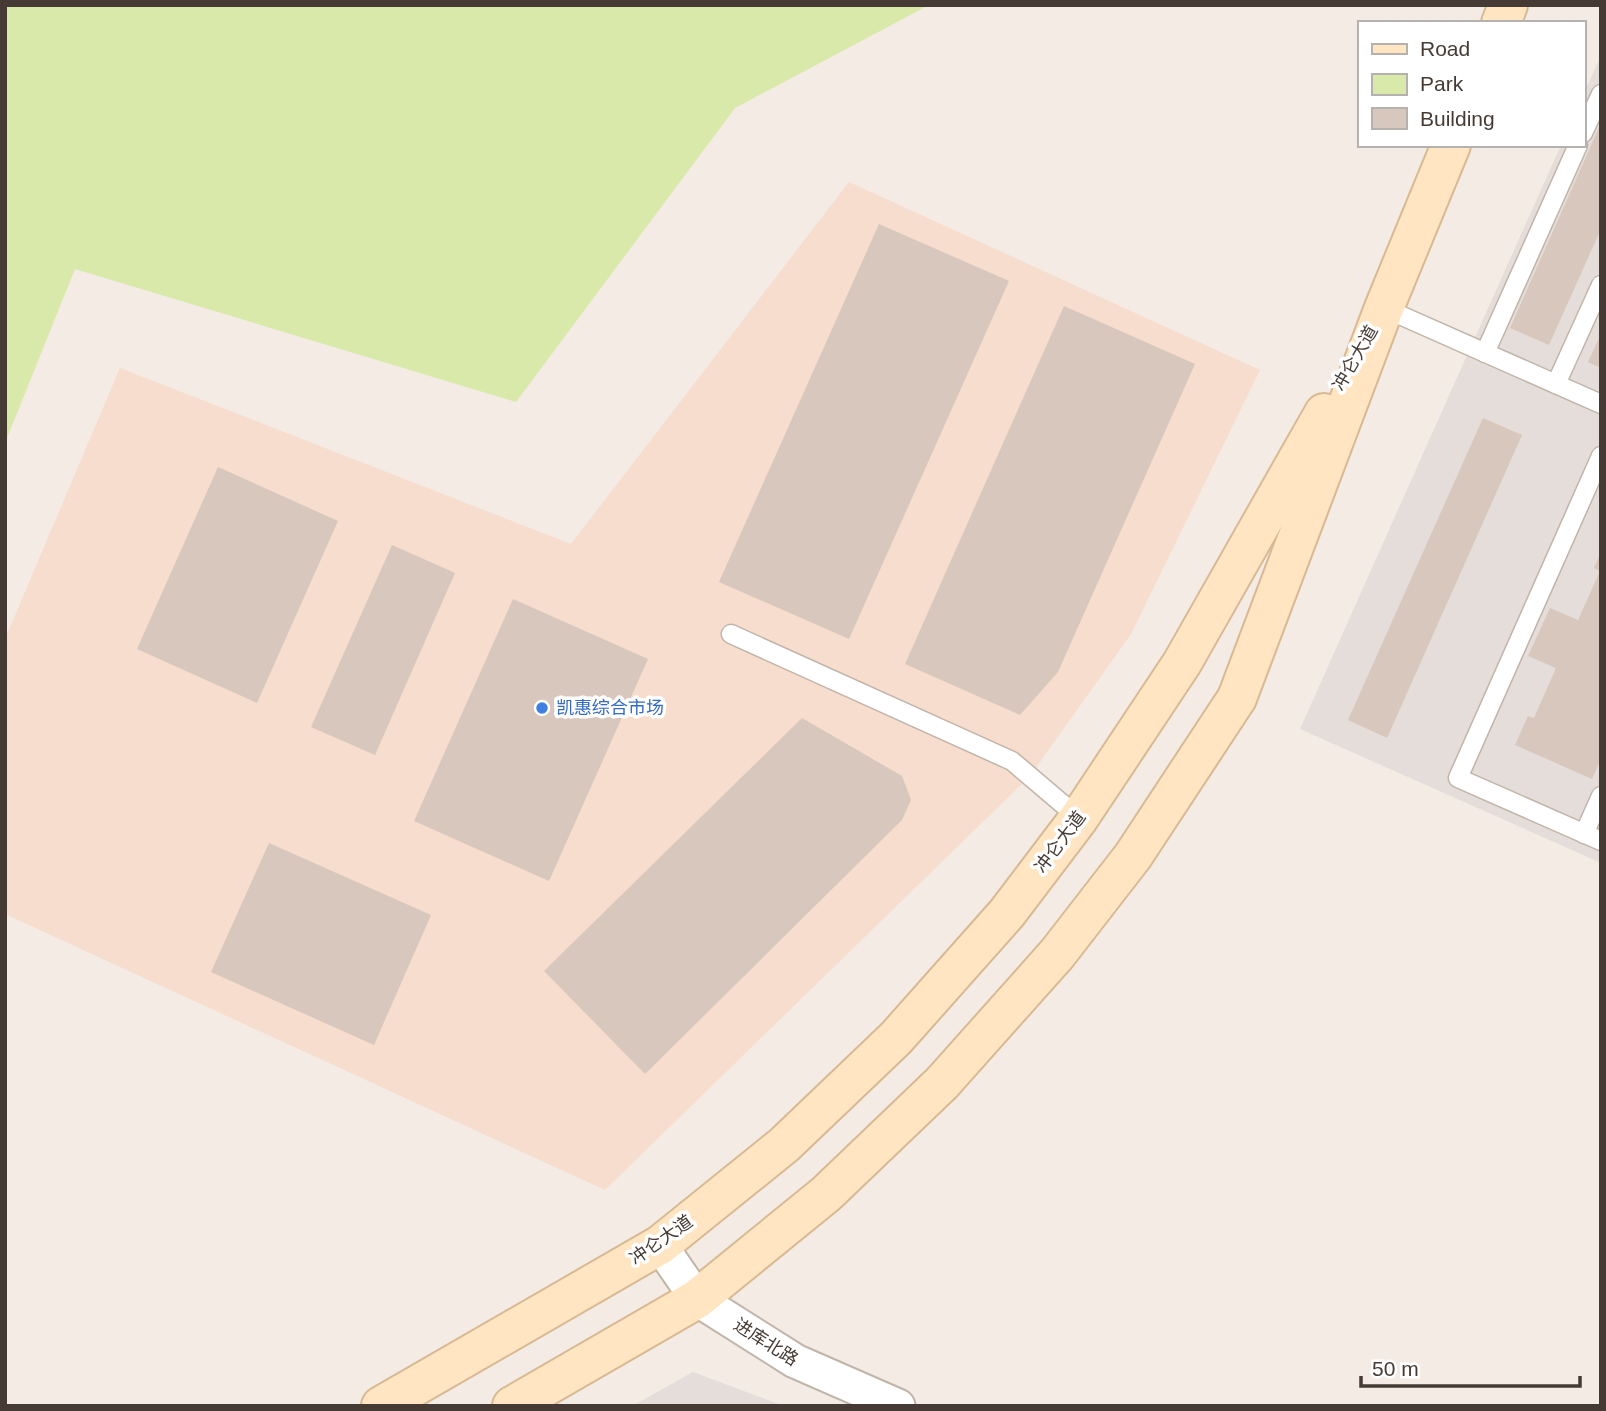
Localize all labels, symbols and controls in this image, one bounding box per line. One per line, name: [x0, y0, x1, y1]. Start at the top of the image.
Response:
legend: [1358, 21, 1585, 147]
text: Road: [1420, 37, 1470, 60]
text: Park: [1420, 72, 1464, 95]
text: Building: [1420, 107, 1495, 130]
street label: 冲仑大道: [1328, 322, 1382, 394]
place label: 凯惠综合市场: [556, 698, 664, 718]
marker: 凯惠综合市场: [534, 700, 550, 716]
street label: 冲仑大道: [1030, 807, 1090, 877]
street label: 冲仑大道: [626, 1211, 696, 1269]
street label: 进库北路: [730, 1314, 802, 1370]
scale bar: [1361, 1344, 1580, 1388]
text: 50 m: [1372, 1357, 1419, 1380]

